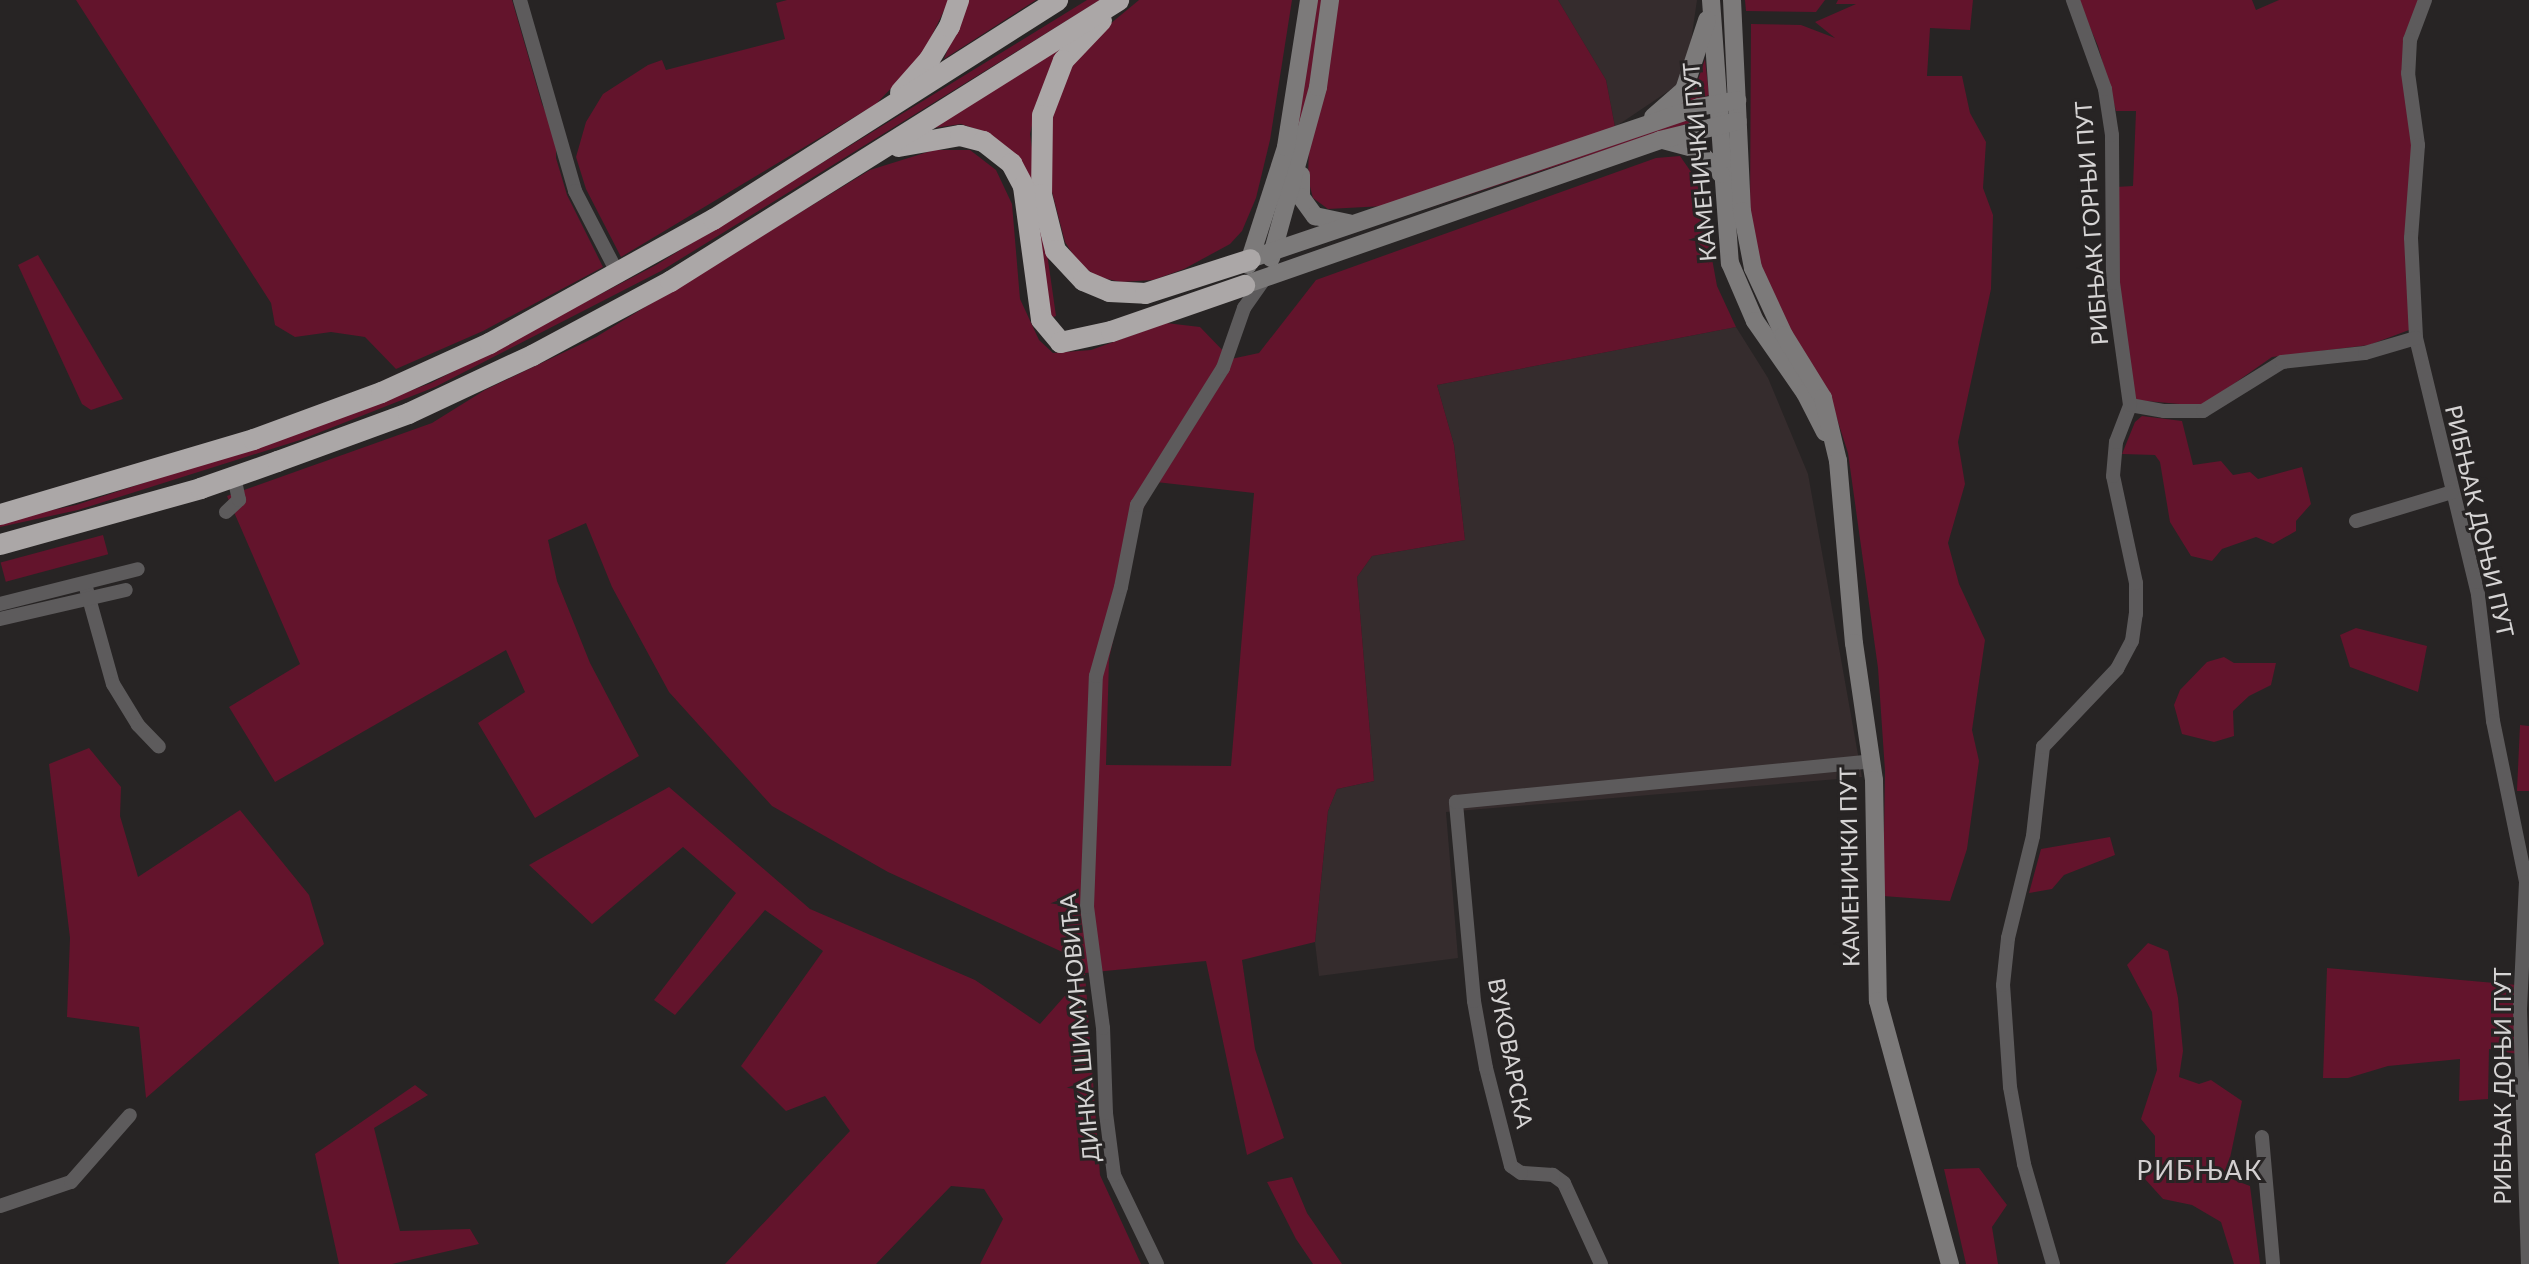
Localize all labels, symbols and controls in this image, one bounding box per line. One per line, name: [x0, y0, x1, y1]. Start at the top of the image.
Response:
street label: КАМЕНИЧКИ ПУТ: [1677, 61, 1721, 263]
street label: РИБЊАК ГОРЊИ ПУТ: [2069, 100, 2113, 346]
street label: РИБЊАК ДОЊИ ПУТ: [2440, 402, 2520, 640]
street label: КАМЕНИЧКИ ПУТ: [1833, 767, 1865, 967]
street label: ДИНКА ШИМУНОВИЋА: [1054, 893, 1104, 1163]
street label: РИБЊАК ДОЊИ ПУТ: [2488, 968, 2516, 1204]
street label: ВУКОВАРСКА: [1483, 976, 1539, 1130]
district label: РИБЊАК: [2137, 1155, 2263, 1187]

